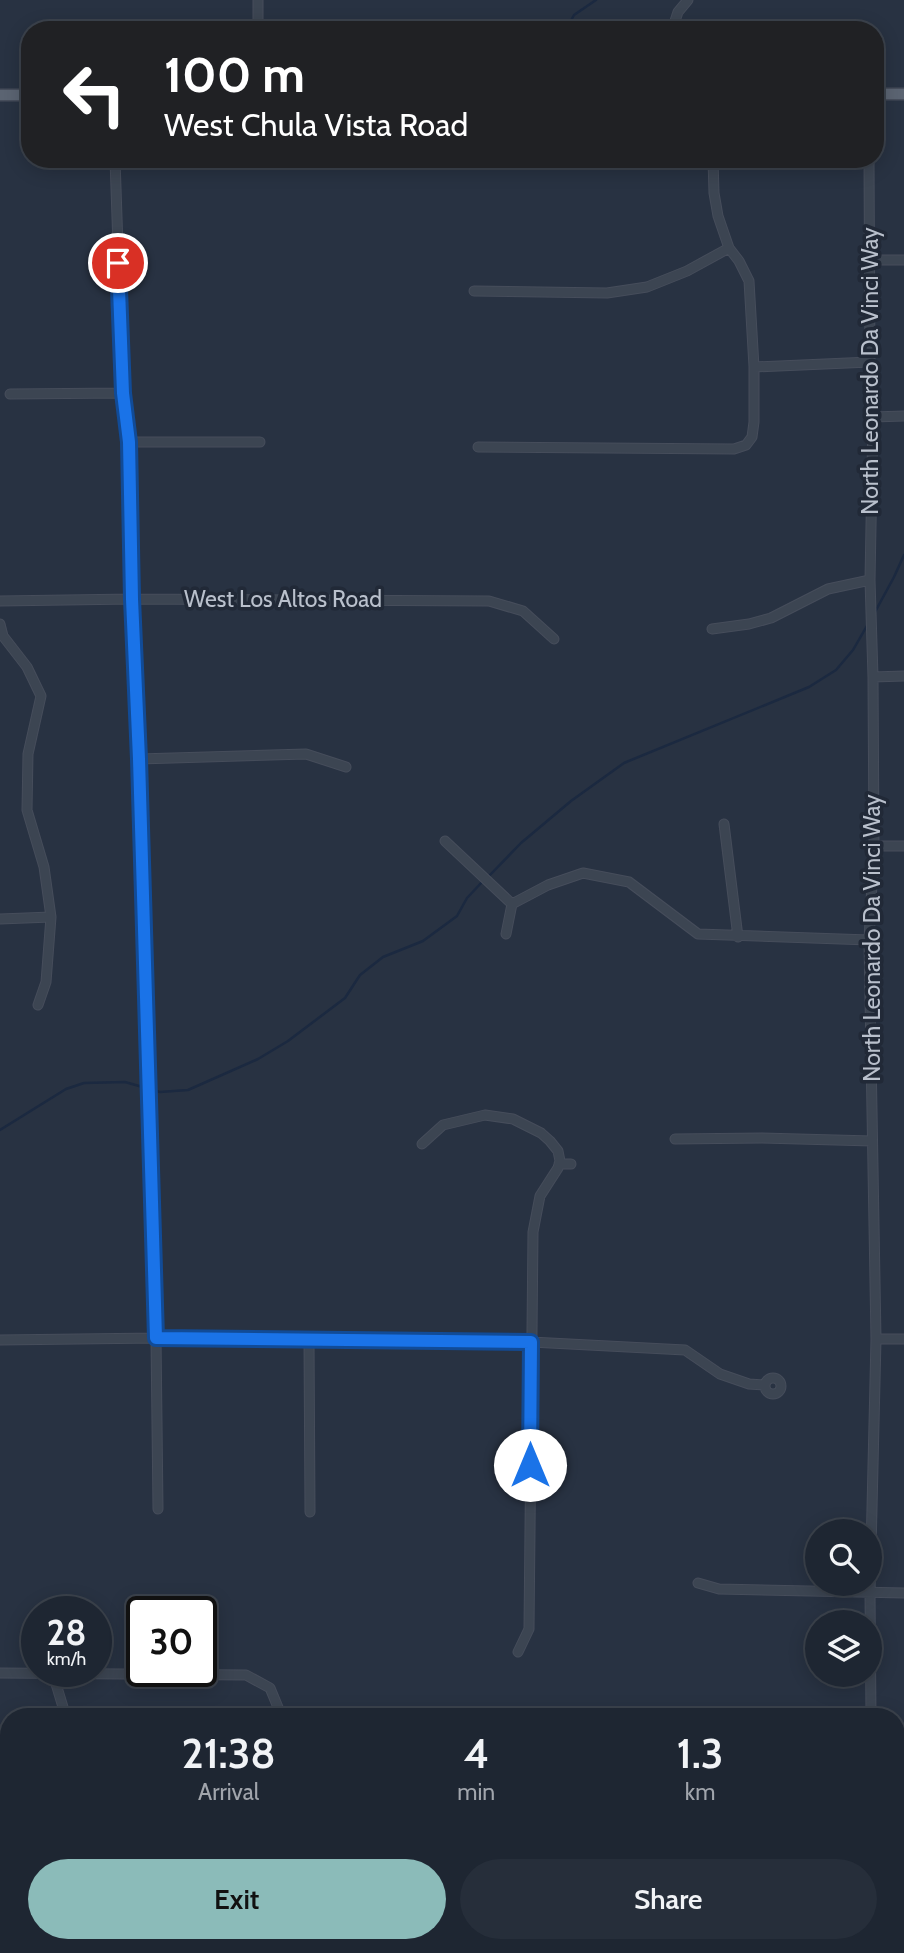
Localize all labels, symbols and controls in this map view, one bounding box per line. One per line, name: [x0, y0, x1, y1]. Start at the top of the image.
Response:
text: 100 m: [164, 45, 305, 104]
icon: left: [49, 49, 140, 140]
text: West Chula Vista Road: [164, 105, 468, 144]
street label: North Leonardo Da Vinci Way: [856, 227, 884, 515]
pin: [88, 233, 148, 293]
icon: arrive: [99, 244, 137, 282]
street label: West Los Altos Road: [184, 585, 382, 613]
street label: North Leonardo Da Vinci Way: [858, 794, 886, 1082]
position arrow: [493, 1428, 567, 1502]
map controls: [805, 1519, 882, 1687]
button: search: [805, 1519, 882, 1596]
speed limit sign: 30: [126, 1596, 217, 1687]
button: layers: [805, 1610, 882, 1687]
text: 28: [47, 1611, 86, 1654]
text: km/h: [47, 1648, 86, 1670]
text: 21:38: [182, 1727, 276, 1779]
text: 4: [464, 1727, 489, 1779]
text: 1.3: [677, 1727, 723, 1779]
text: Arrival: [198, 1778, 259, 1806]
text: min: [457, 1778, 495, 1806]
text: km: [685, 1778, 715, 1806]
button: Exit: [28, 1859, 446, 1939]
button: Share: [460, 1859, 877, 1939]

